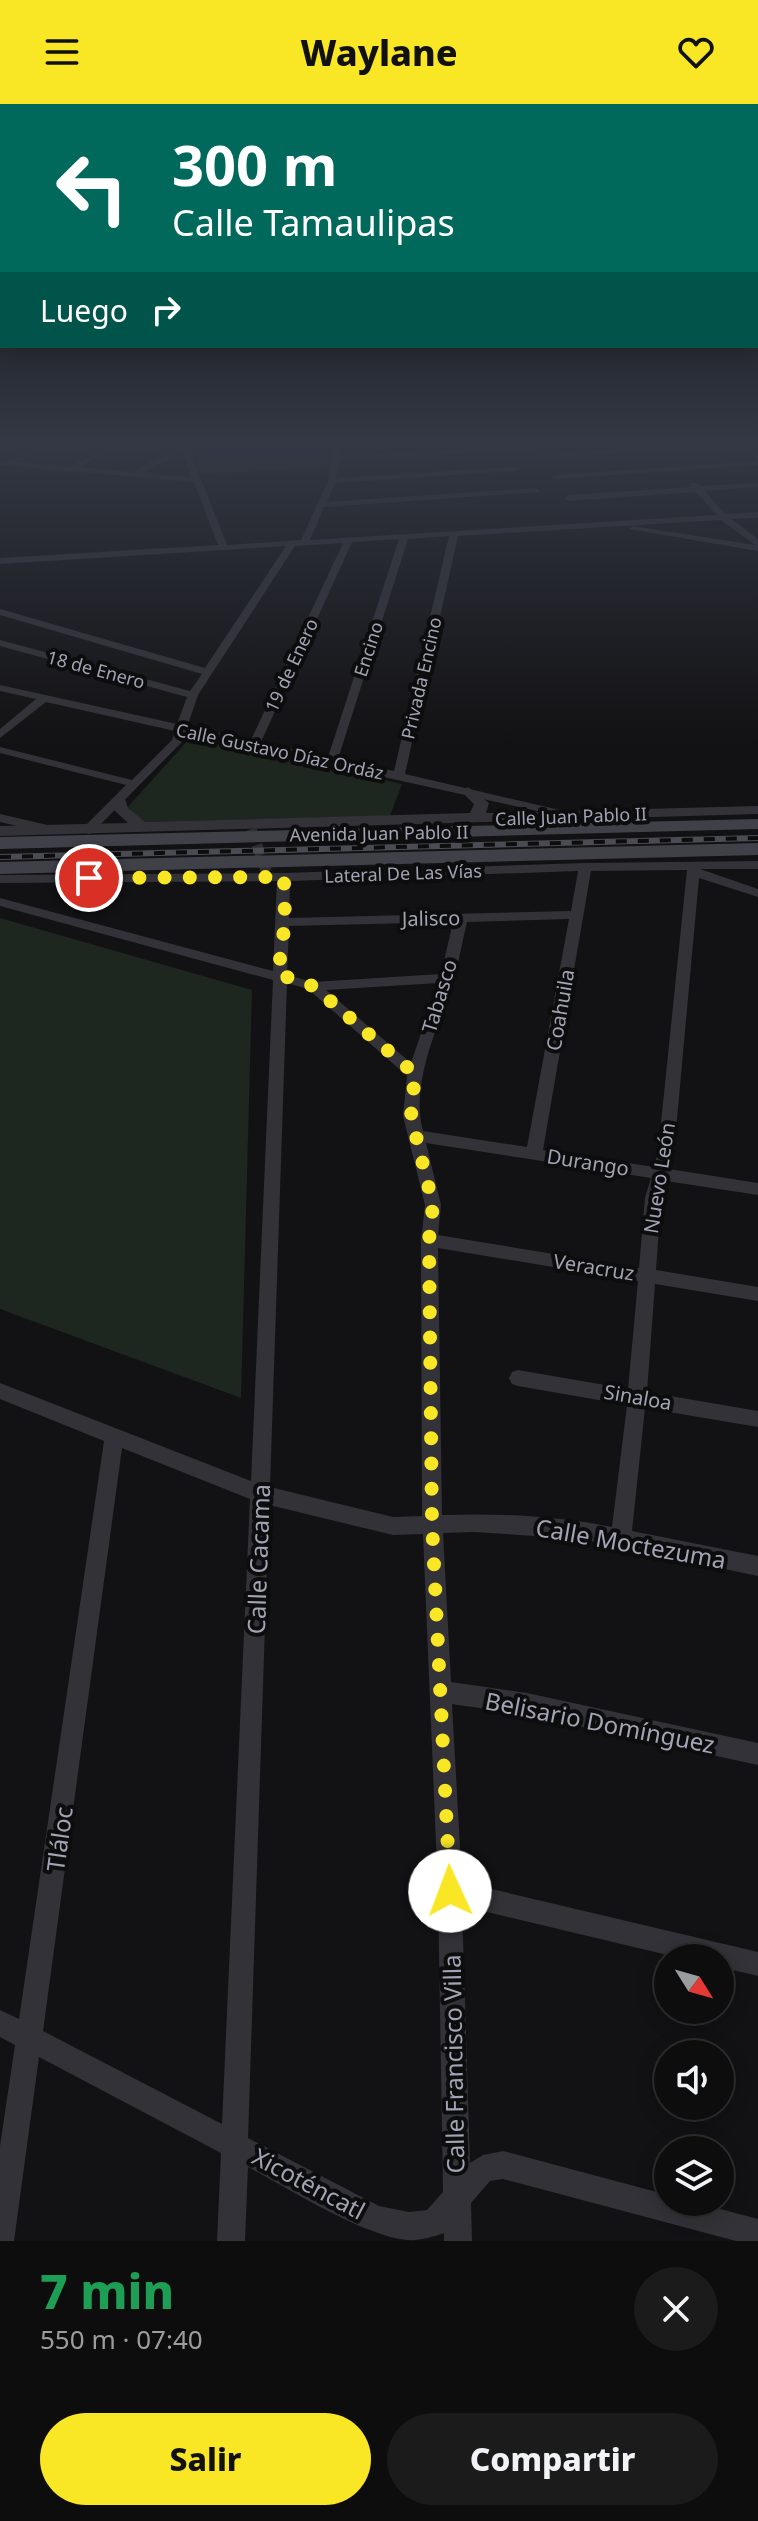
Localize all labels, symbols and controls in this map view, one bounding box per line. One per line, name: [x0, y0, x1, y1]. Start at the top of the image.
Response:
text: Waylane: [300, 28, 458, 77]
icon: menu: [40, 30, 84, 74]
icon: heart: [674, 30, 718, 74]
text: 300 m: [172, 126, 337, 202]
icon: left: [40, 136, 144, 240]
text: Calle Tamaulipas: [172, 198, 455, 247]
icon: right: [144, 288, 188, 332]
text: Luego: [40, 290, 128, 331]
street label: 19 de Enero: [259, 614, 323, 716]
street label: Privada Encino: [395, 615, 447, 741]
street label: Encino: [348, 618, 388, 680]
street label: 18 de Enero: [44, 644, 148, 694]
street label: Calle Gustavo Díaz Ordáz: [174, 717, 386, 785]
street label: Calle Juan Pablo II: [495, 801, 647, 831]
street label: Avenida Juan Pablo II: [289, 819, 469, 847]
pin: [55, 844, 123, 912]
icon: arrive: [67, 856, 111, 900]
street label: Lateral De Las Vías: [324, 858, 482, 888]
street label: Jalisco: [400, 904, 460, 932]
street label: Tabasco: [415, 956, 463, 1036]
street label: Coahuila: [540, 967, 580, 1053]
street label: Nuevo León: [637, 1121, 681, 1235]
street label: Durango: [545, 1142, 631, 1182]
street label: Veracruz: [552, 1247, 636, 1287]
street label: Sinaloa: [602, 1378, 674, 1416]
street label: Calle Cacama: [239, 1483, 277, 1635]
street label: Calle Moctezuma: [533, 1510, 729, 1576]
street label: Belisario Domínguez: [482, 1684, 718, 1760]
street label: Tláloc: [38, 1804, 80, 1874]
position arrow: [408, 1849, 492, 1933]
north arrow: [654, 1944, 734, 2024]
map controls: [654, 1944, 734, 2216]
street label: Calle Francisco Villa: [435, 1954, 471, 2174]
button: sound: [654, 2040, 734, 2120]
button: layers: [654, 2136, 734, 2216]
street label: Xicoténcatl: [247, 2140, 371, 2226]
text: 7 min: [40, 2258, 174, 2323]
button: close: [634, 2267, 718, 2351]
text: 550 m · 07:40: [40, 2321, 203, 2357]
button: Salir: [40, 2413, 371, 2505]
button: Compartir: [387, 2413, 718, 2505]

